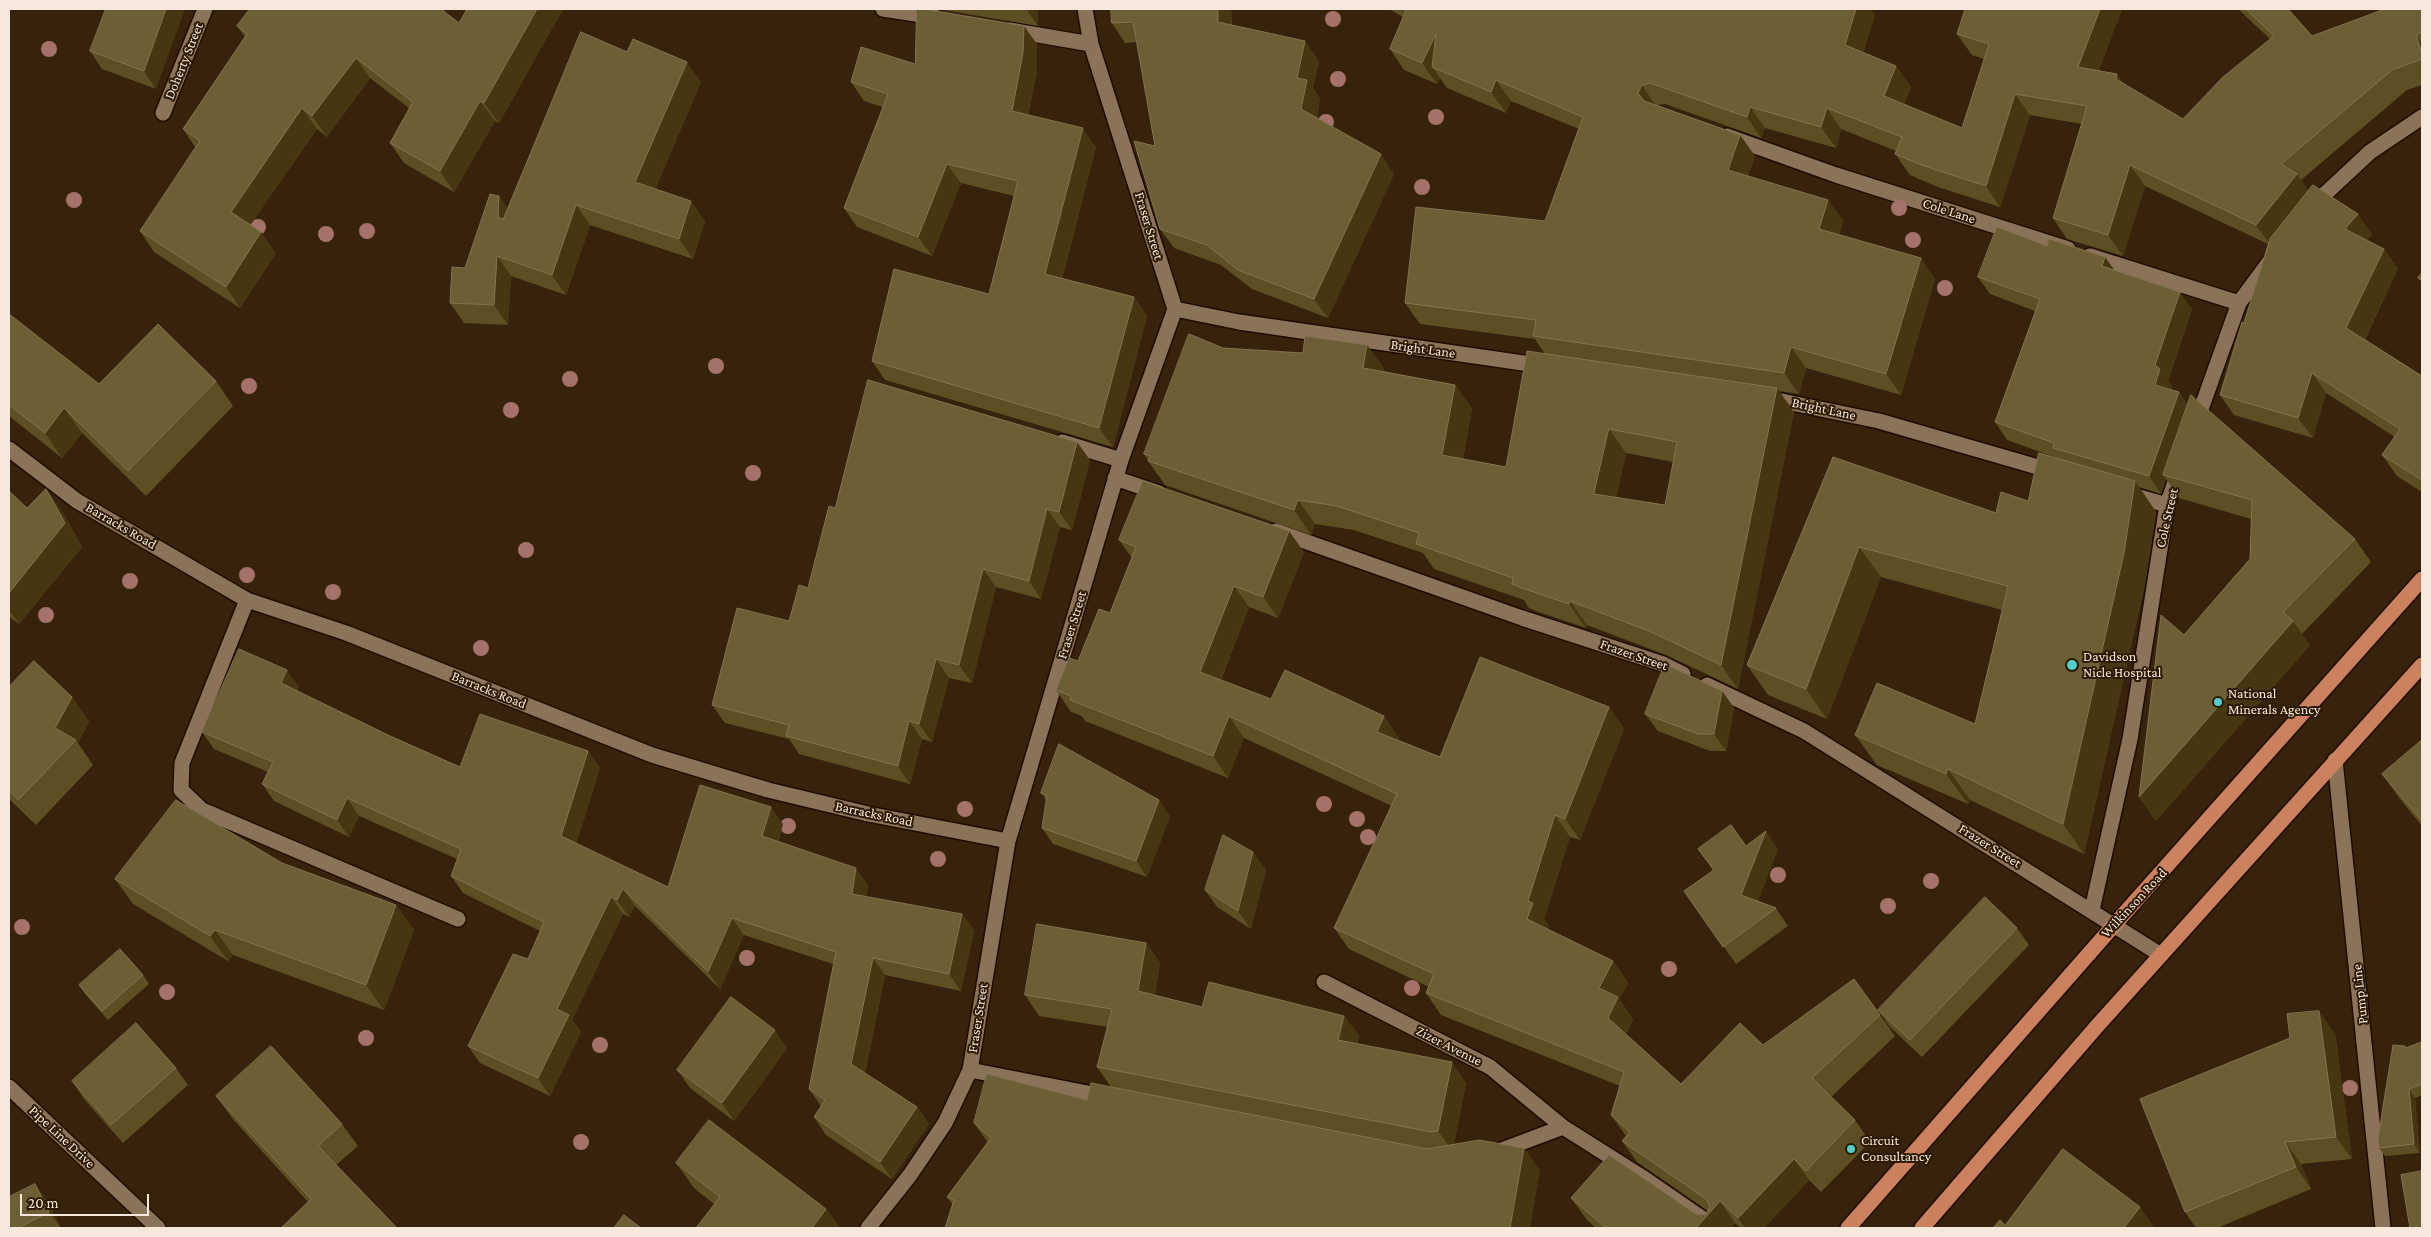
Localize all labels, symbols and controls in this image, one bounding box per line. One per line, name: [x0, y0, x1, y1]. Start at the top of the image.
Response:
street label: Doherty Street: [161, 20, 207, 102]
street label: Fraser Street: [1131, 190, 1167, 262]
street label: Cole Lane: [1920, 195, 1978, 227]
street label: Bright Lane: [1390, 336, 1456, 362]
street label: Bright Lane: [1790, 394, 1858, 424]
street label: Cole Street: [2152, 487, 2182, 549]
street label: Barracks Road: [83, 499, 159, 553]
street label: Fraser Street: [1054, 589, 1090, 661]
street label: Frazer Street: [1598, 636, 1670, 674]
place label: Davidson Nicle Hospital: [2083, 649, 2161, 682]
marker: Davidson Nicle Hospital: [2065, 658, 2079, 672]
street label: Barracks Road: [449, 667, 529, 713]
place label: National Minerals Agency: [2228, 686, 2320, 719]
marker: National Minerals Agency: [2212, 696, 2224, 708]
street label: Barracks Road: [834, 798, 914, 830]
street label: Frazer Street: [1956, 820, 2024, 872]
street label: Wilkinson Road: [2098, 865, 2170, 941]
street label: Pump Line: [2349, 963, 2371, 1025]
street label: Fraser Street: [964, 982, 992, 1054]
street label: Zizer Avenue: [1413, 1022, 1485, 1070]
street label: Pipe Line Drive: [25, 1102, 99, 1172]
place label: Circuit Consultancy: [1861, 1133, 1931, 1166]
marker: Circuit Consultancy: [1845, 1143, 1857, 1155]
scale bar: [22, 1184, 151, 1216]
text: 20 m: [28, 1195, 59, 1211]

